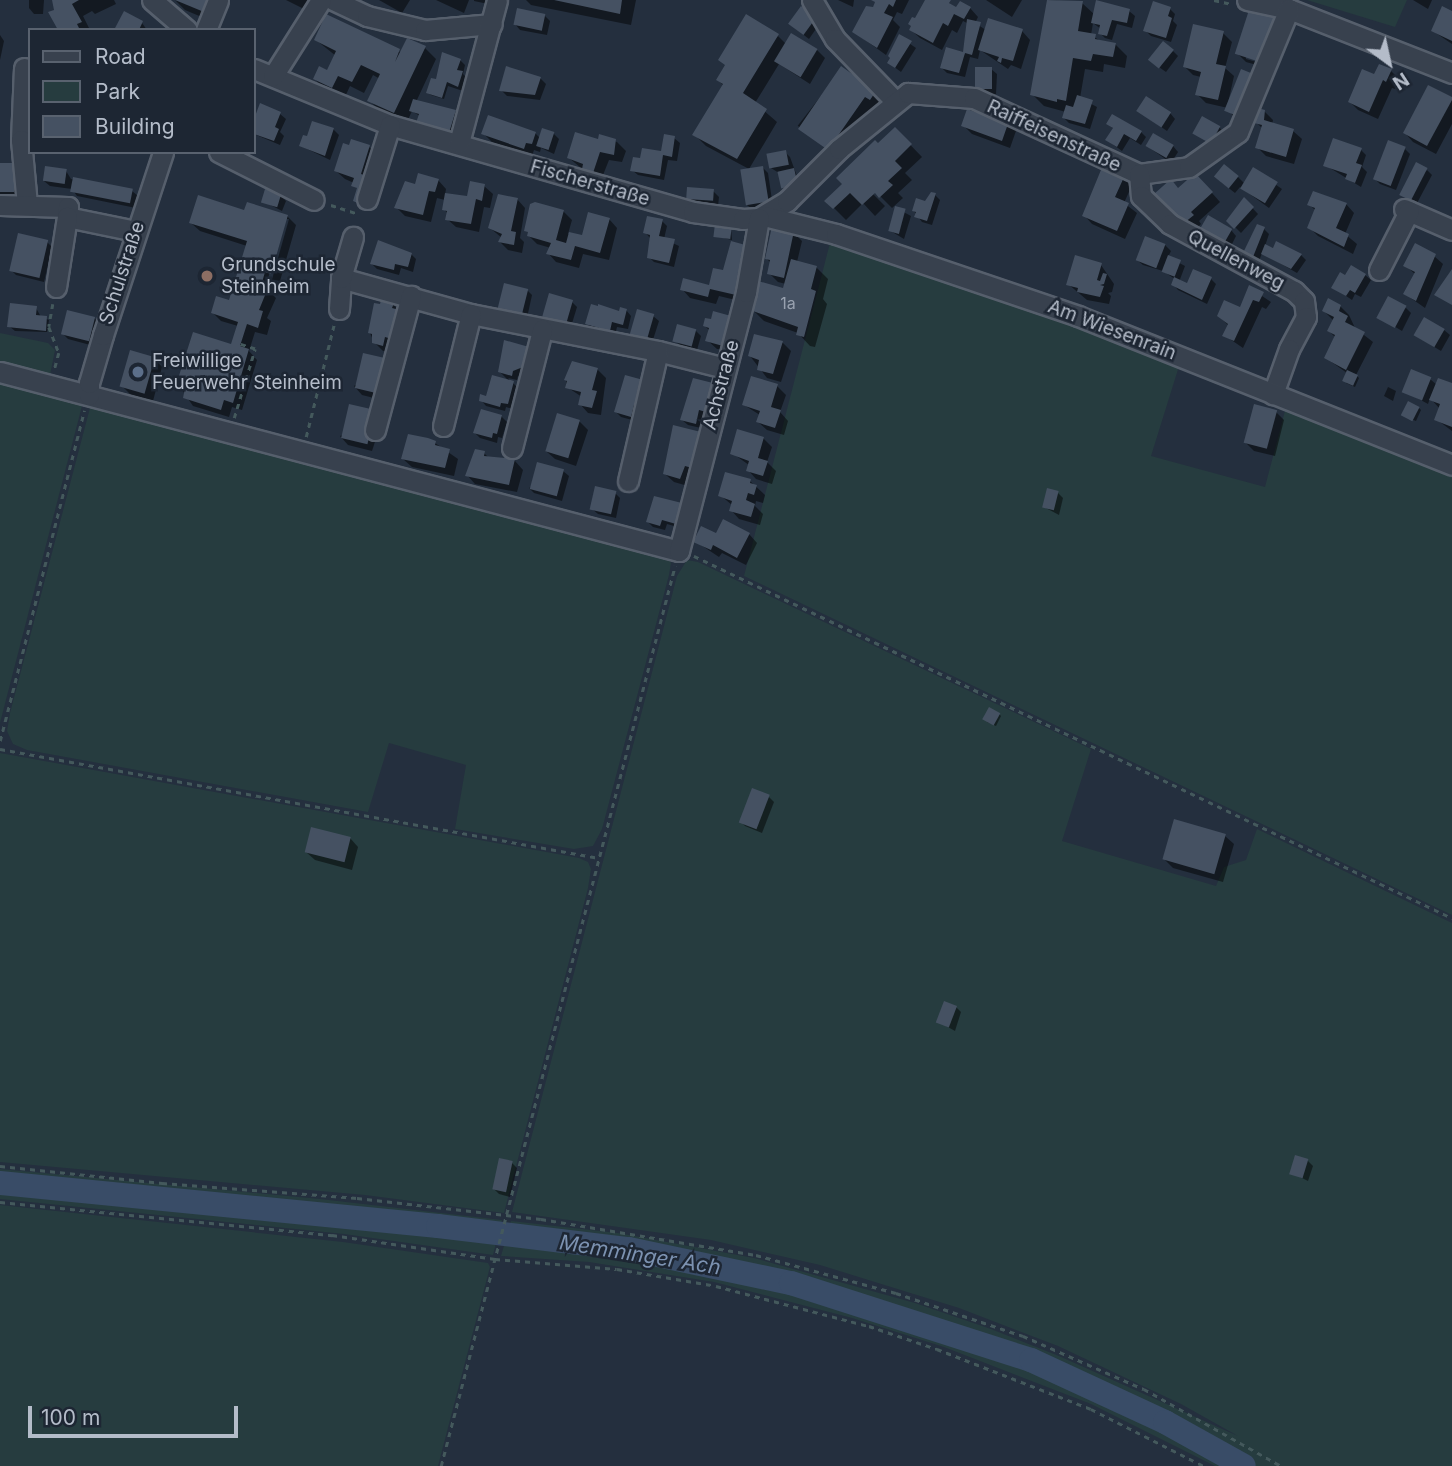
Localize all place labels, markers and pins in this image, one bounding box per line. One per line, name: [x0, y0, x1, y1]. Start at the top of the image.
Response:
place label: Grundschule Steinheim: [221, 254, 335, 298]
marker: Grundschule Steinheim: [199, 268, 215, 284]
place label: Freiwillige Feuerwehr Steinheim: [152, 350, 342, 394]
marker: Freiwillige Feuerwehr Steinheim: [130, 364, 146, 380]

